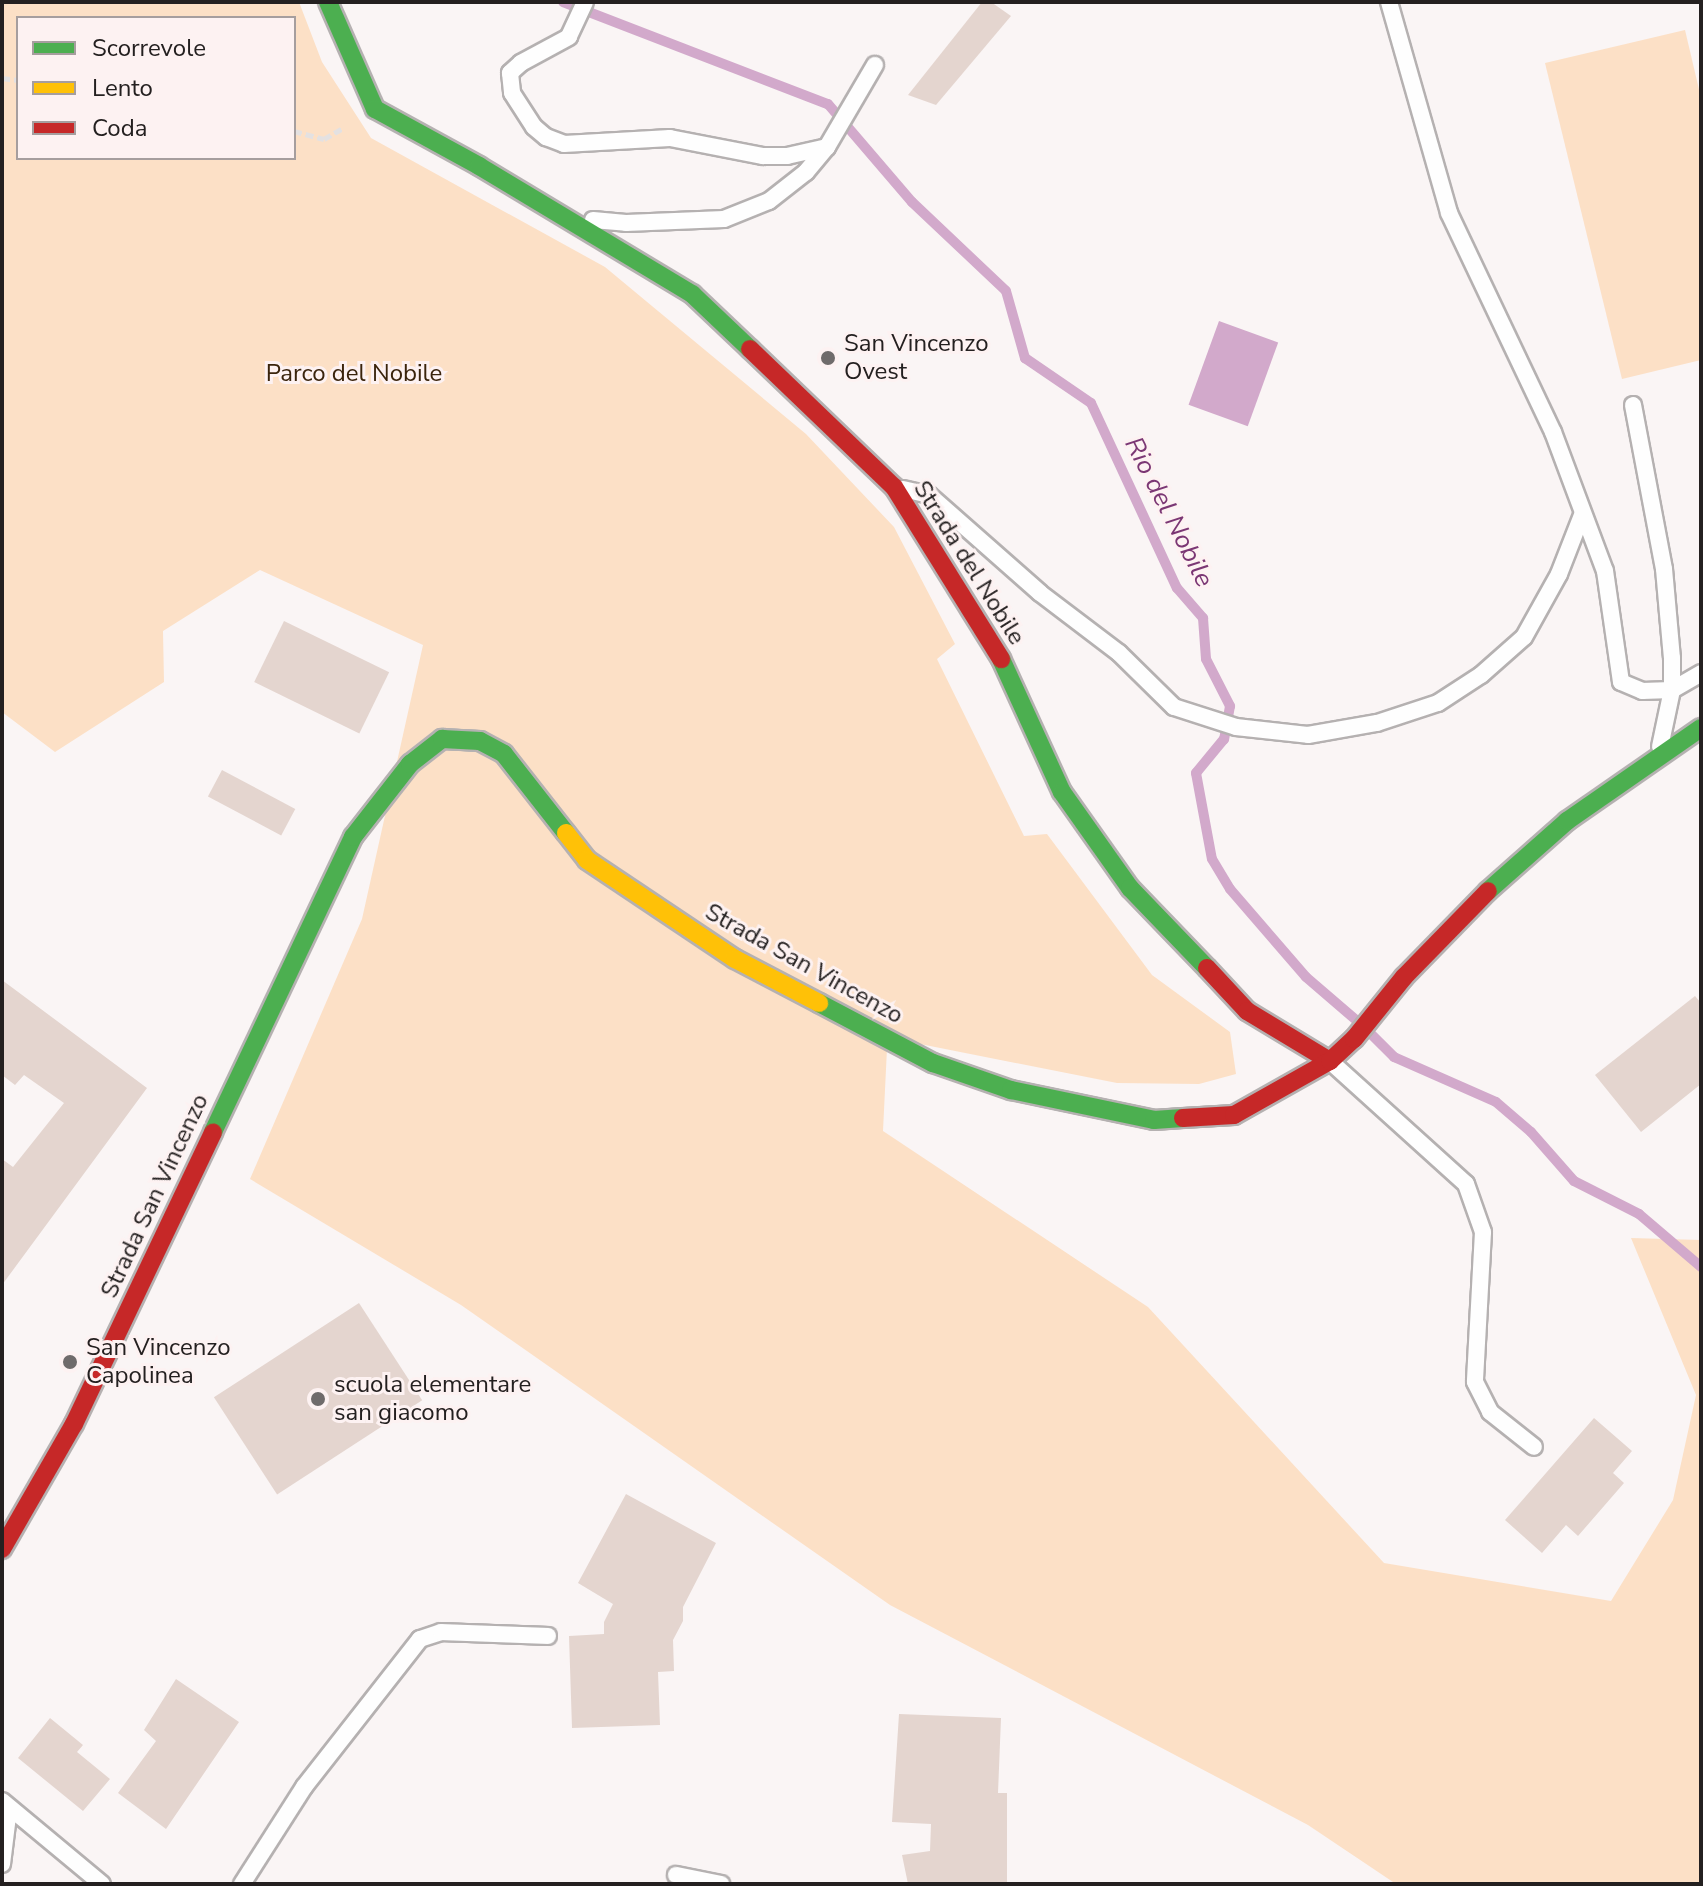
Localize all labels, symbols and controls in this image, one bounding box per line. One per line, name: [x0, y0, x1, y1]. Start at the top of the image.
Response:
legend: [16, 16, 296, 160]
text: Scorrevole: [92, 32, 206, 64]
text: Lento: [92, 72, 153, 104]
text: Coda: [92, 112, 147, 144]
place label: San Vincenzo Ovest: [844, 330, 989, 386]
marker: San Vincenzo Ovest: [819, 349, 837, 367]
park label: Parco del Nobile: [266, 360, 442, 388]
water label: Rio del Nobile: [1118, 432, 1220, 592]
street label: Strada del Nobile: [907, 476, 1031, 650]
street label: Strada San Vincenzo: [700, 898, 908, 1030]
street label: Strada San Vincenzo: [95, 1089, 215, 1303]
place label: San Vincenzo Capolinea: [86, 1334, 231, 1390]
marker: San Vincenzo Capolinea: [61, 1353, 79, 1371]
place label: scuola elementare san giacomo: [334, 1371, 531, 1427]
marker: scuola elementare san giacomo: [309, 1390, 327, 1408]

